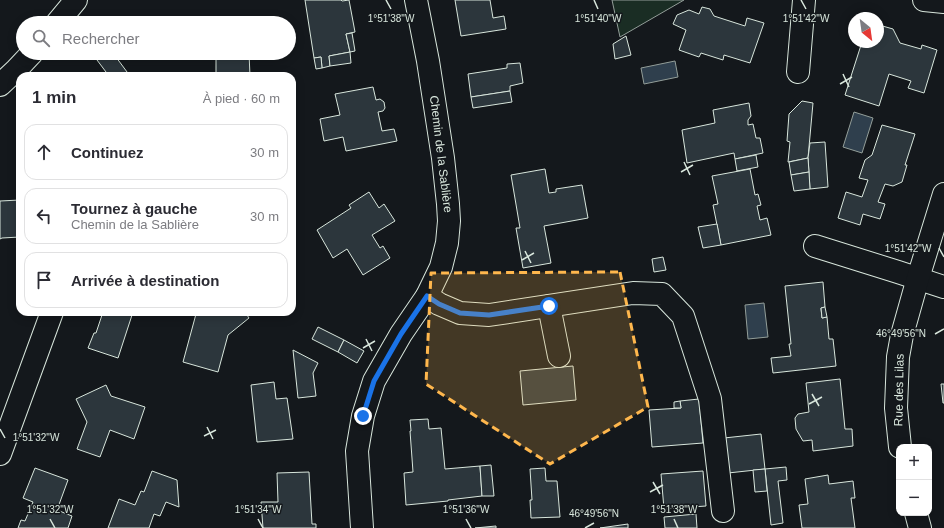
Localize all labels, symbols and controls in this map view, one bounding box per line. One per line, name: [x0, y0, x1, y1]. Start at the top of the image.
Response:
north arrow: [848, 12, 884, 48]
text: 1°51'38"W: [368, 13, 415, 24]
text: 1°51'40"W: [575, 13, 622, 24]
text: 1°51'42"W: [783, 13, 830, 24]
search box: [16, 16, 296, 60]
icon: search: [30, 27, 52, 49]
text: Rechercher: [62, 30, 140, 47]
text: 1 min: [32, 88, 76, 107]
text: À pied · 60 m: [203, 91, 280, 106]
street label: Chemin de la Sablière: [427, 95, 455, 214]
icon: ahead: [33, 141, 55, 163]
text: Continuez: [71, 144, 144, 161]
text: 30 m: [250, 145, 279, 160]
text: Tournez à gauche: [71, 200, 197, 217]
icon: left: [33, 205, 55, 227]
text: 30 m: [250, 209, 279, 224]
text: Chemin de la Sablière: [71, 217, 199, 232]
text: 1°51'42"W: [885, 243, 932, 254]
icon: arrive: [33, 269, 55, 291]
text: Arrivée à destination: [71, 272, 219, 289]
route start: [540, 297, 558, 315]
text: 46°49'56"N: [876, 328, 926, 339]
street label: Rue des Lilas: [891, 354, 907, 426]
route end: [354, 407, 372, 425]
text: 1°51'32"W: [13, 432, 60, 443]
map controls: [896, 444, 932, 516]
button: +: [896, 444, 932, 480]
button: −: [896, 480, 932, 516]
text: 1°51'32"W: [27, 504, 74, 515]
text: 1°51'34"W: [235, 504, 282, 515]
text: 1°51'36"W: [443, 504, 490, 515]
text: 1°51'38"W: [651, 504, 698, 515]
text: 46°49'56"N: [569, 508, 619, 519]

